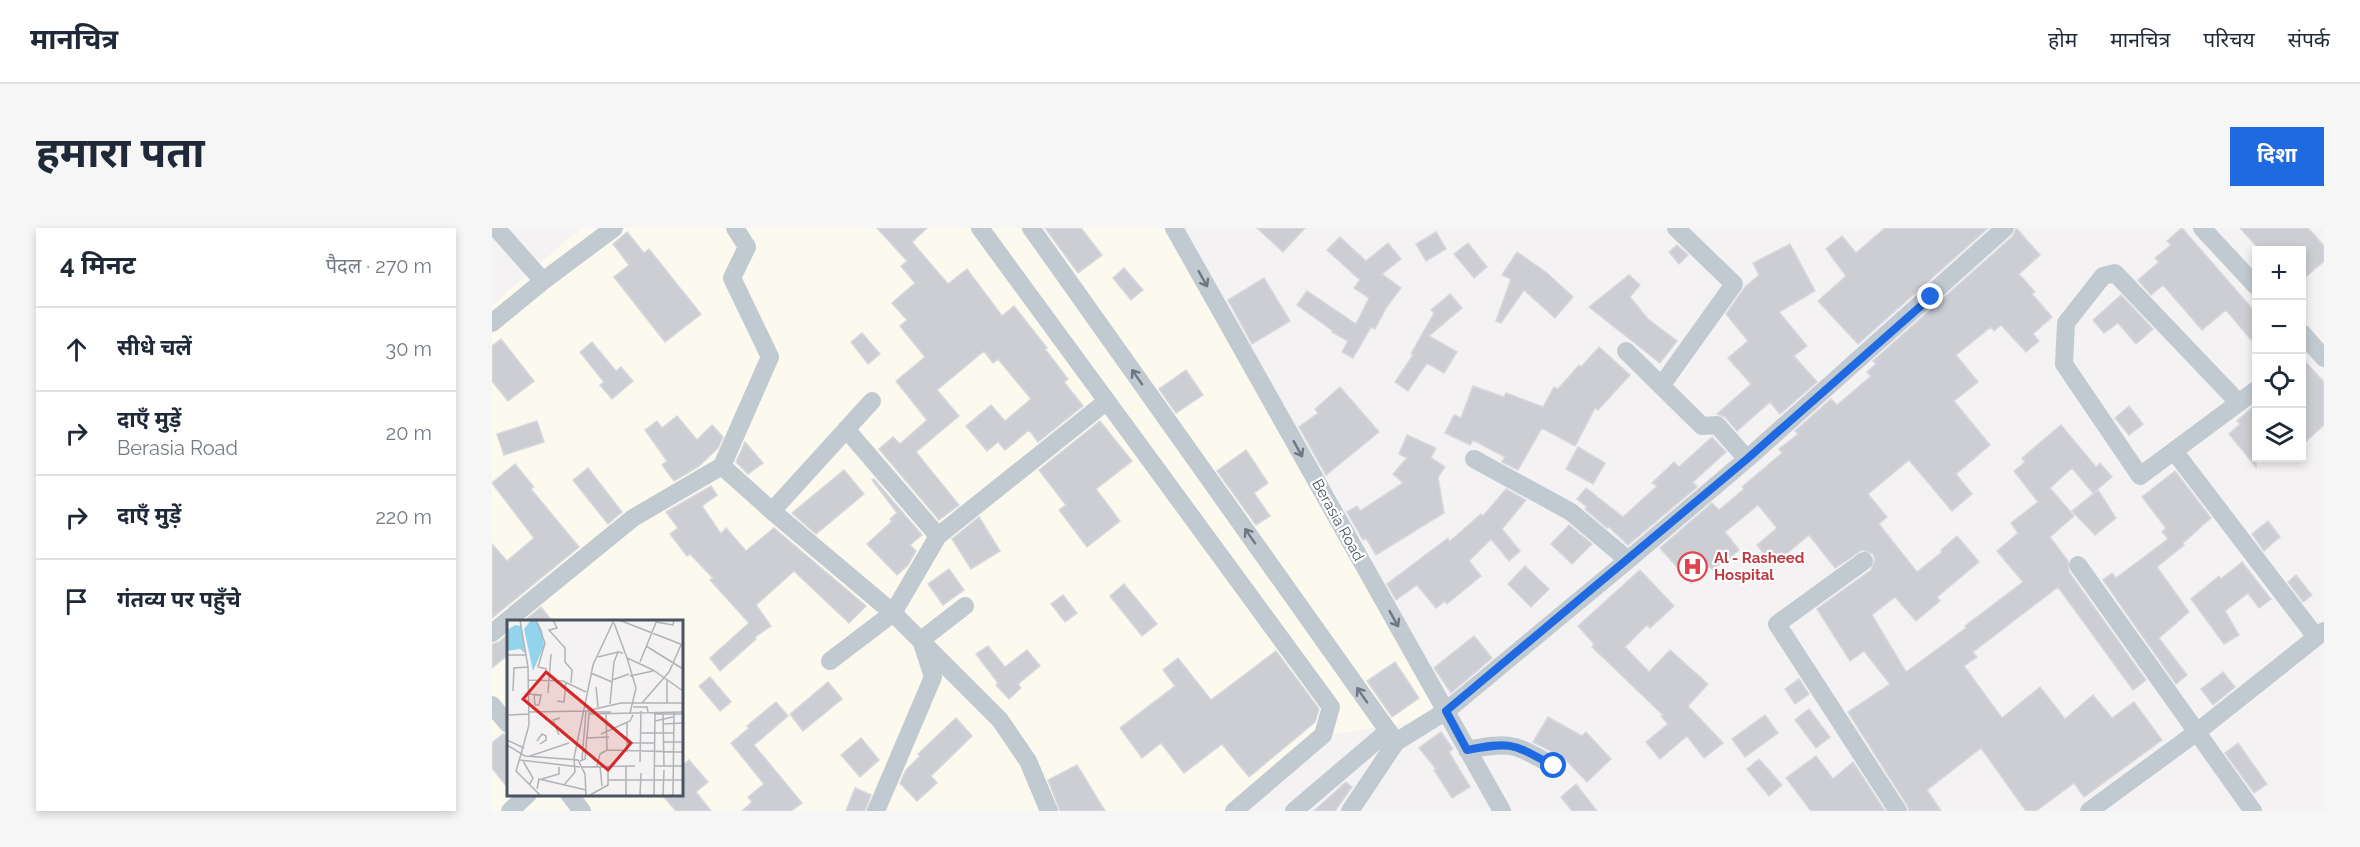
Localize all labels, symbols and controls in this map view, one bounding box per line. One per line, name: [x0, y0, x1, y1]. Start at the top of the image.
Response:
text: मानचित्र: [30, 23, 118, 56]
text: होम: [2048, 27, 2077, 52]
text: मानचित्र: [2110, 27, 2170, 52]
text: परिचय: [2203, 27, 2255, 52]
text: संपर्क: [2288, 27, 2330, 52]
button: दिशा: [2230, 127, 2324, 186]
text: हमारा पता: [36, 128, 205, 177]
map controls: [2252, 246, 2306, 462]
button: +: [2252, 246, 2306, 300]
text: 4 मिनट: [60, 250, 136, 280]
text: पैदल · 270 m: [326, 254, 432, 278]
one-way arrow: [1197, 270, 1209, 287]
route end: [1917, 283, 1943, 309]
button: −: [2252, 300, 2306, 354]
icon: ahead: [60, 333, 93, 366]
text: सीधे चलें: [117, 334, 192, 360]
text: 30 m: [386, 337, 432, 361]
button: locate: [2252, 354, 2306, 408]
one-way arrow: [1131, 369, 1143, 385]
text: दाएँ मुड़ें: [117, 406, 181, 432]
button: layers: [2252, 408, 2306, 462]
icon: right: [60, 417, 93, 450]
text: 20 m: [386, 421, 432, 445]
text: Berasia Road: [117, 436, 238, 460]
one-way arrow: [1292, 440, 1304, 457]
street label: Berasia Road: [1308, 476, 1368, 564]
icon: right: [60, 501, 93, 534]
text: दाएँ मुड़ें: [117, 502, 181, 528]
text: 220 m: [375, 505, 432, 529]
one-way arrow: [1243, 528, 1256, 544]
place label: Al - Rasheed Hospital: [1714, 549, 1805, 584]
hospital icon: Al - Rasheed Hospital: [1677, 551, 1709, 583]
icon: arrive: [60, 585, 93, 618]
text: गंतव्य पर पहुँचे: [117, 586, 241, 612]
one-way arrow: [1388, 610, 1400, 627]
inset map: [507, 620, 682, 796]
one-way arrow: [1356, 687, 1368, 703]
route start: [1540, 752, 1566, 778]

